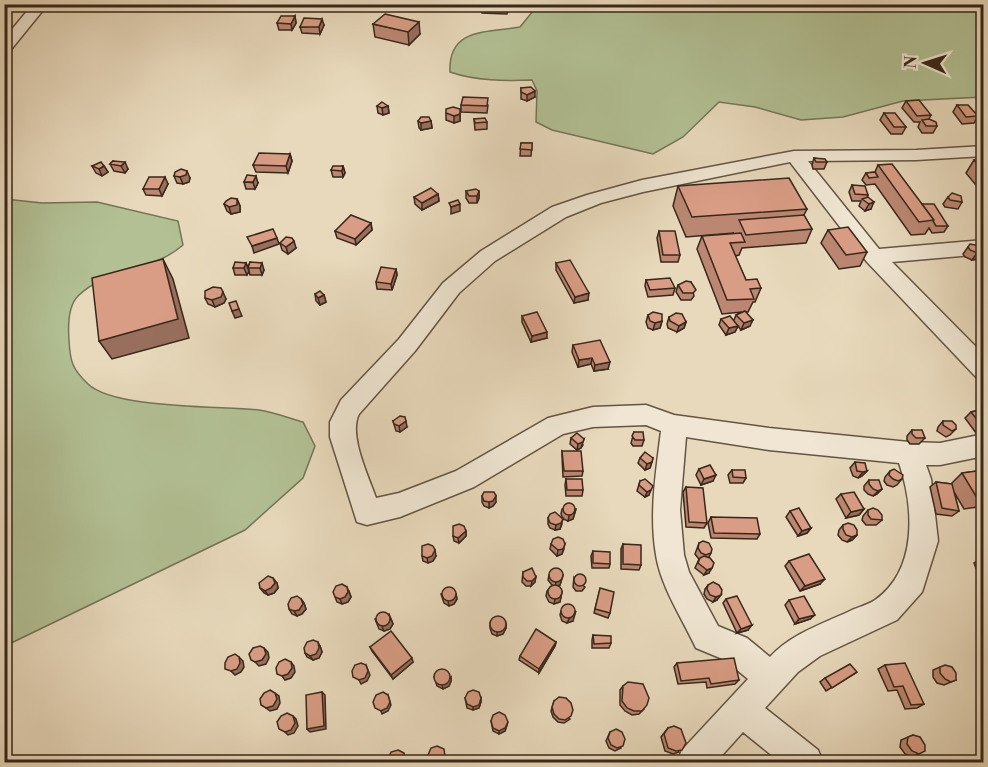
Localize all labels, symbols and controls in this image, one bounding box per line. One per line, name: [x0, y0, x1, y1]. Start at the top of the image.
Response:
north arrow: [895, 33, 955, 93]
text: N: [901, 55, 921, 69]

